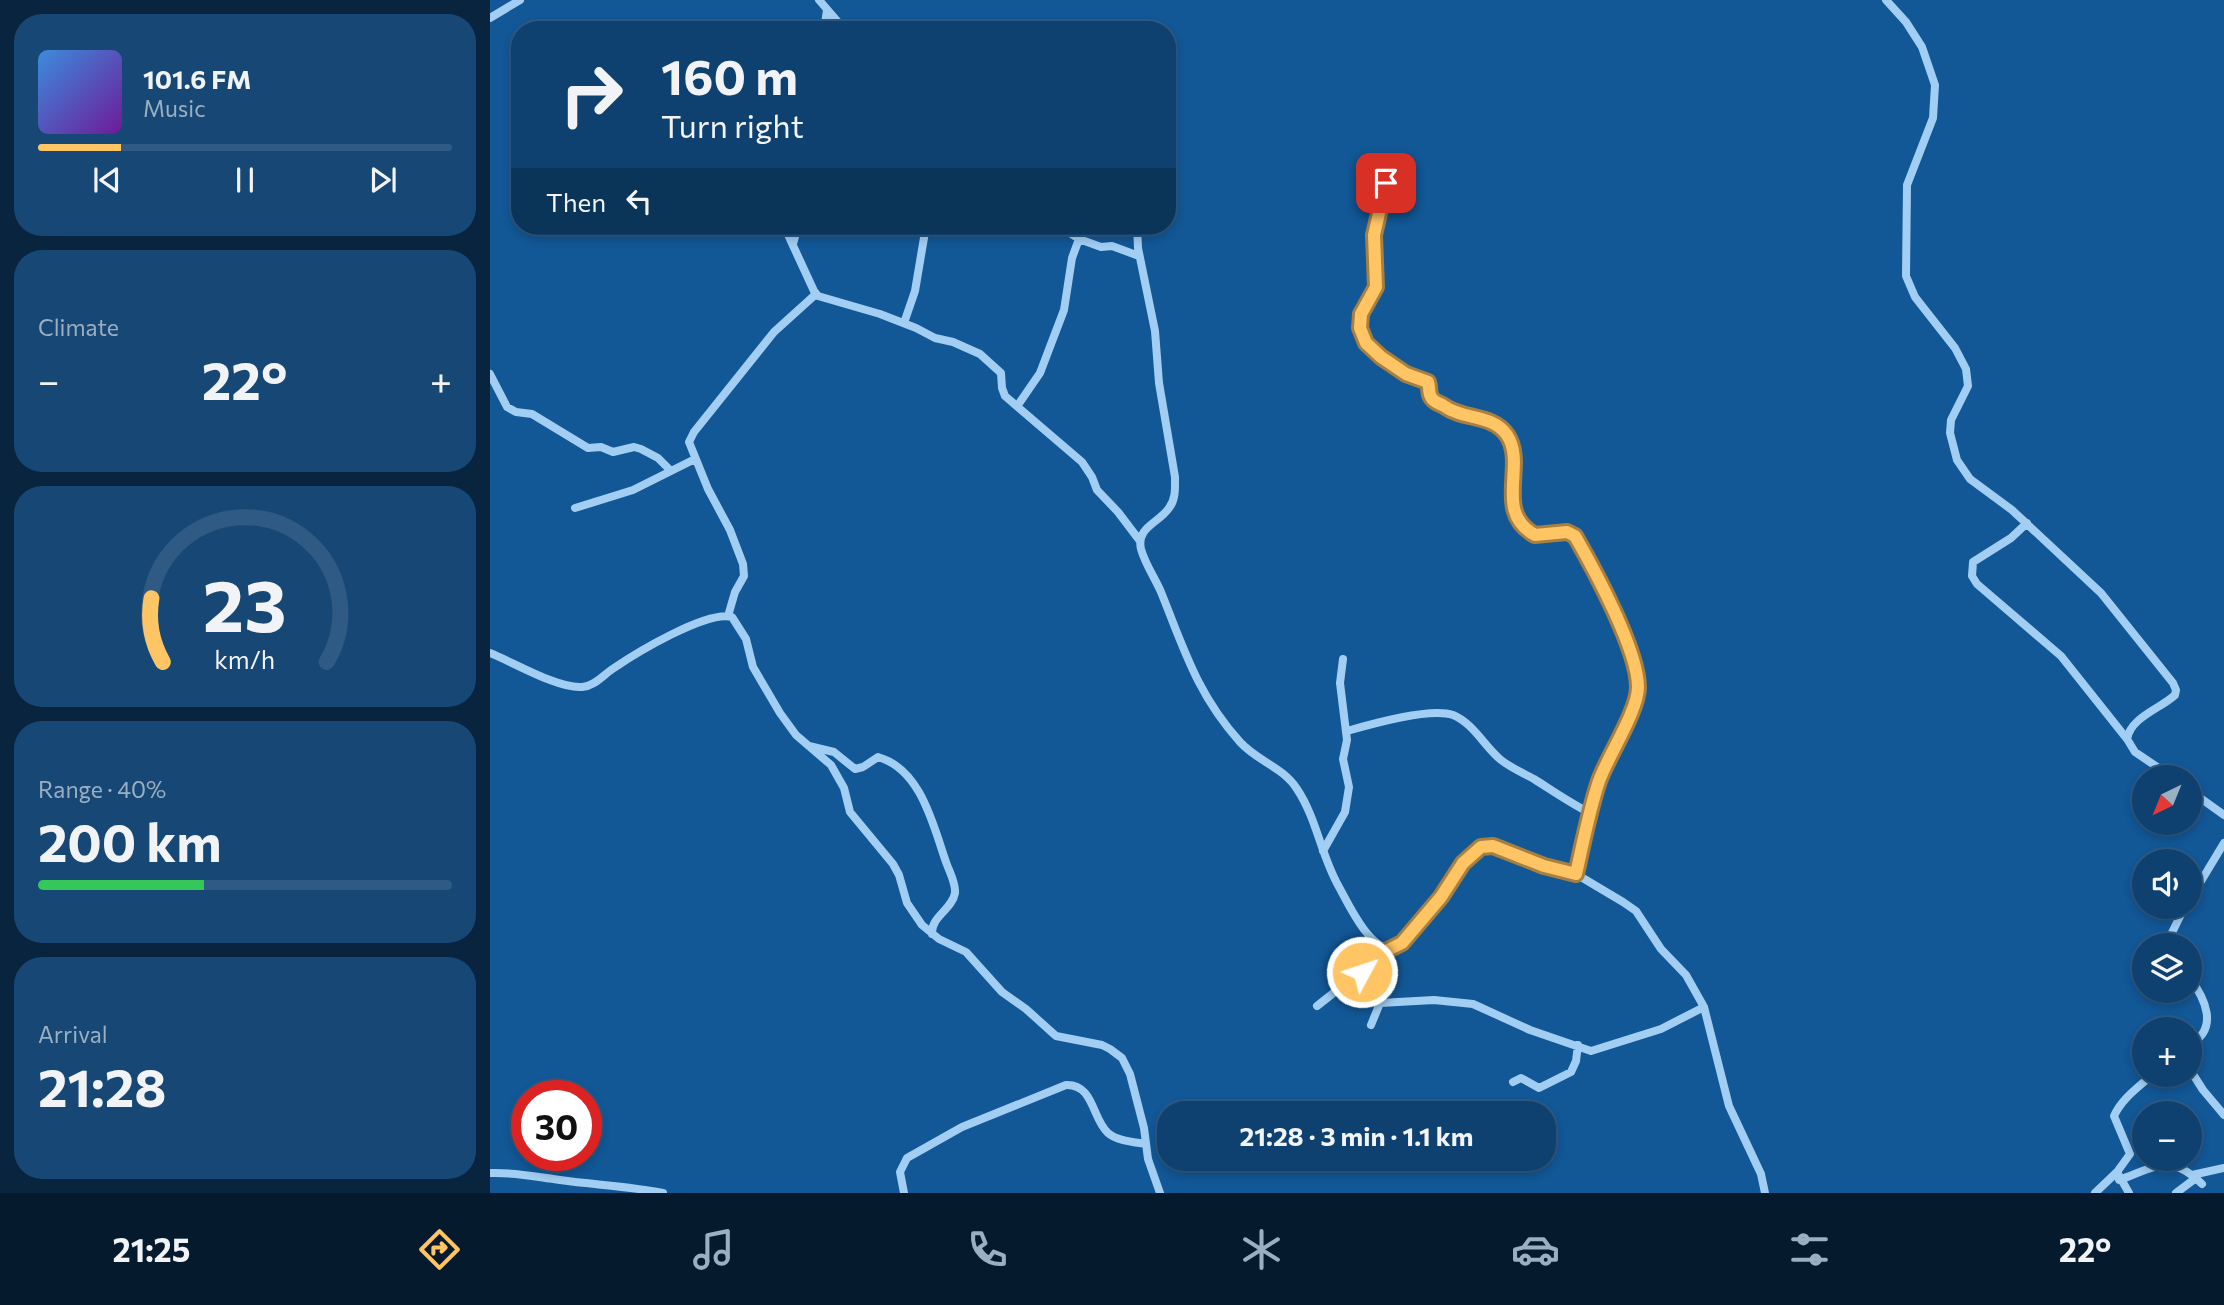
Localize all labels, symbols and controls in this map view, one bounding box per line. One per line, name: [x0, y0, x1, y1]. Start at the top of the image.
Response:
text: 160 m: [661, 45, 798, 105]
icon: right: [546, 49, 637, 140]
text: 101.6 FM: [143, 63, 251, 94]
text: Music: [143, 94, 206, 122]
text: Turn right: [661, 105, 804, 145]
pin: [1356, 153, 1416, 213]
icon: previous: [88, 161, 126, 199]
icon: pause: [226, 161, 264, 199]
icon: next: [364, 161, 402, 199]
icon: arrive: [1367, 164, 1405, 202]
icon: left: [620, 182, 658, 220]
text: Then: [546, 186, 606, 217]
text: Climate: [38, 313, 119, 341]
text: 22°: [202, 347, 287, 411]
text: −: [38, 356, 60, 403]
text: +: [430, 356, 452, 403]
text: 23: [203, 559, 287, 648]
text: km/h: [215, 644, 275, 674]
north arrow: [2132, 765, 2202, 835]
map controls: [2132, 765, 2202, 1171]
text: Range · 40%: [38, 775, 166, 803]
text: 200 km: [38, 809, 222, 873]
button: sound: [2132, 849, 2202, 919]
button: layers: [2132, 933, 2202, 1003]
position arrow: [1325, 935, 1399, 1009]
button: +: [2132, 1017, 2202, 1087]
text: Arrival: [38, 1020, 108, 1048]
text: 21:28: [38, 1054, 166, 1118]
speed limit sign: 30: [511, 1080, 602, 1171]
button: −: [2132, 1101, 2202, 1171]
text: 21:28 · 3 min · 1.1 km: [1240, 1120, 1473, 1151]
icon: directions: [415, 1225, 464, 1274]
icon: music: [689, 1225, 738, 1274]
icon: phone: [963, 1225, 1012, 1274]
icon: climate: [1237, 1225, 1286, 1274]
icon: car: [1511, 1225, 1560, 1274]
icon: filters: [1785, 1225, 1834, 1274]
text: 21:25: [112, 1229, 190, 1269]
text: 22°: [2059, 1229, 2111, 1269]

